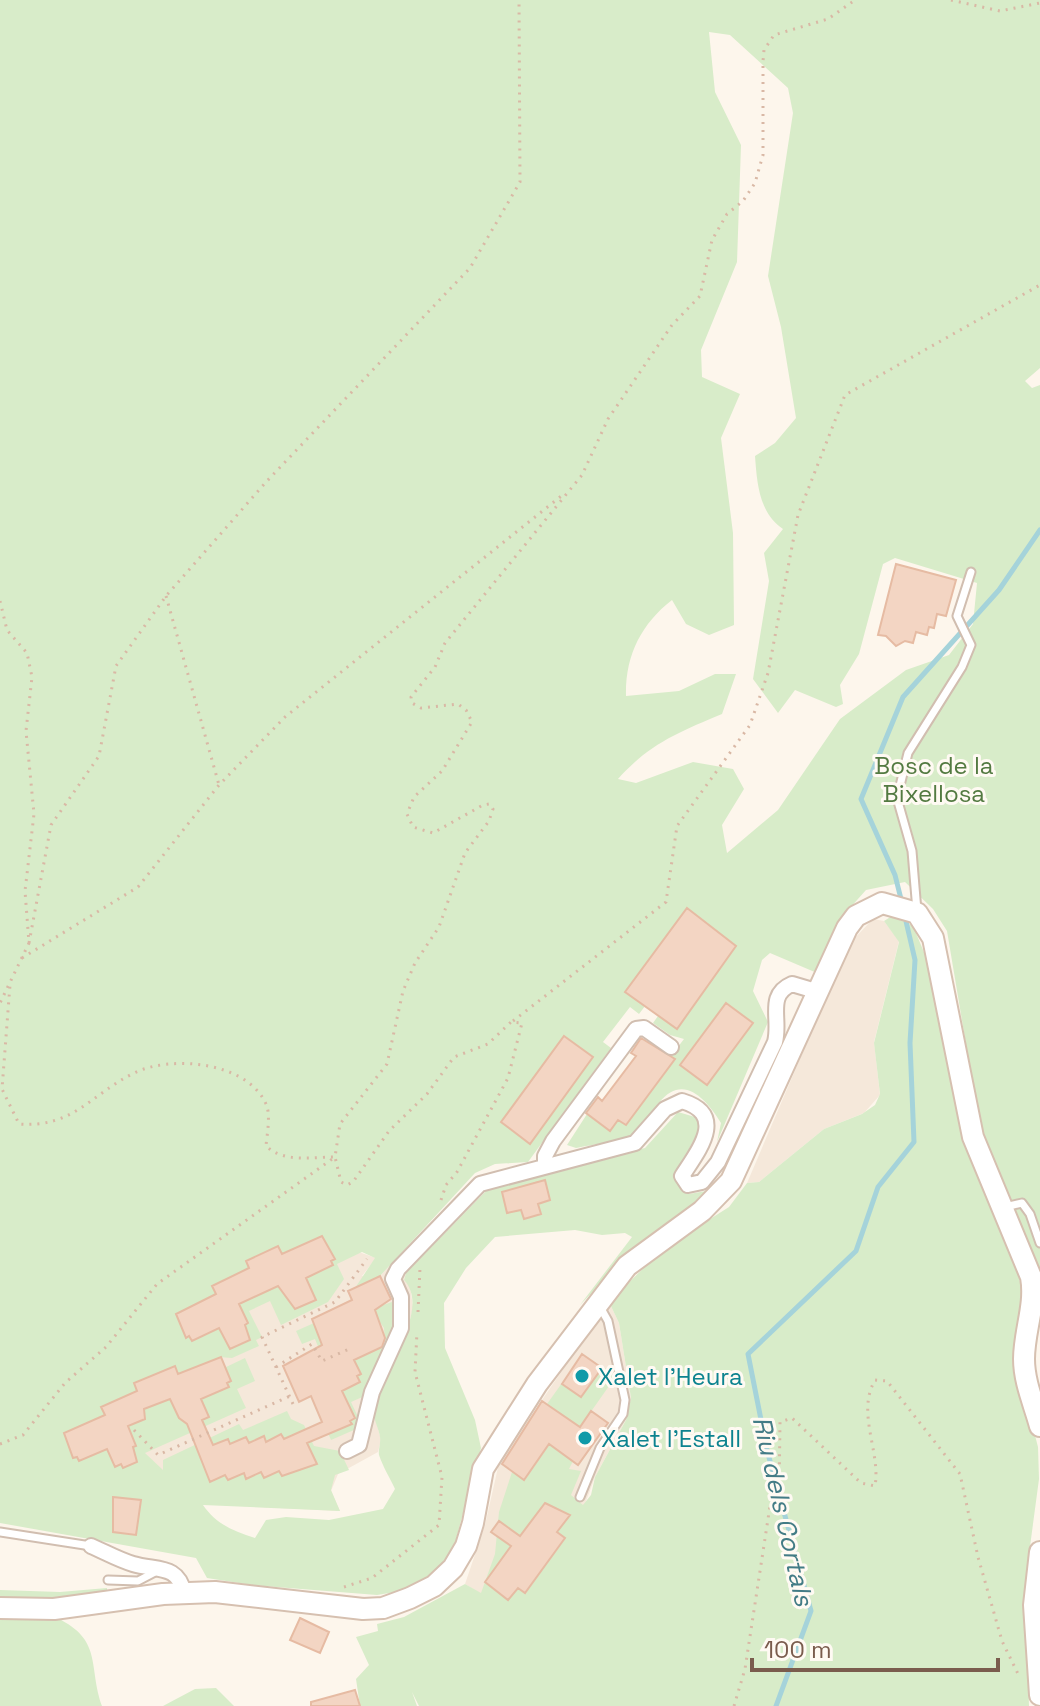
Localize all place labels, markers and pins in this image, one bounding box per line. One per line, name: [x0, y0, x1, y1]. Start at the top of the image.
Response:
place label: Xalet l'Heura: [598, 1361, 743, 1392]
marker: Xalet l'Heura: [573, 1367, 591, 1385]
place label: Xalet l'Estall: [601, 1423, 741, 1454]
marker: Xalet l'Estall: [576, 1429, 594, 1447]

